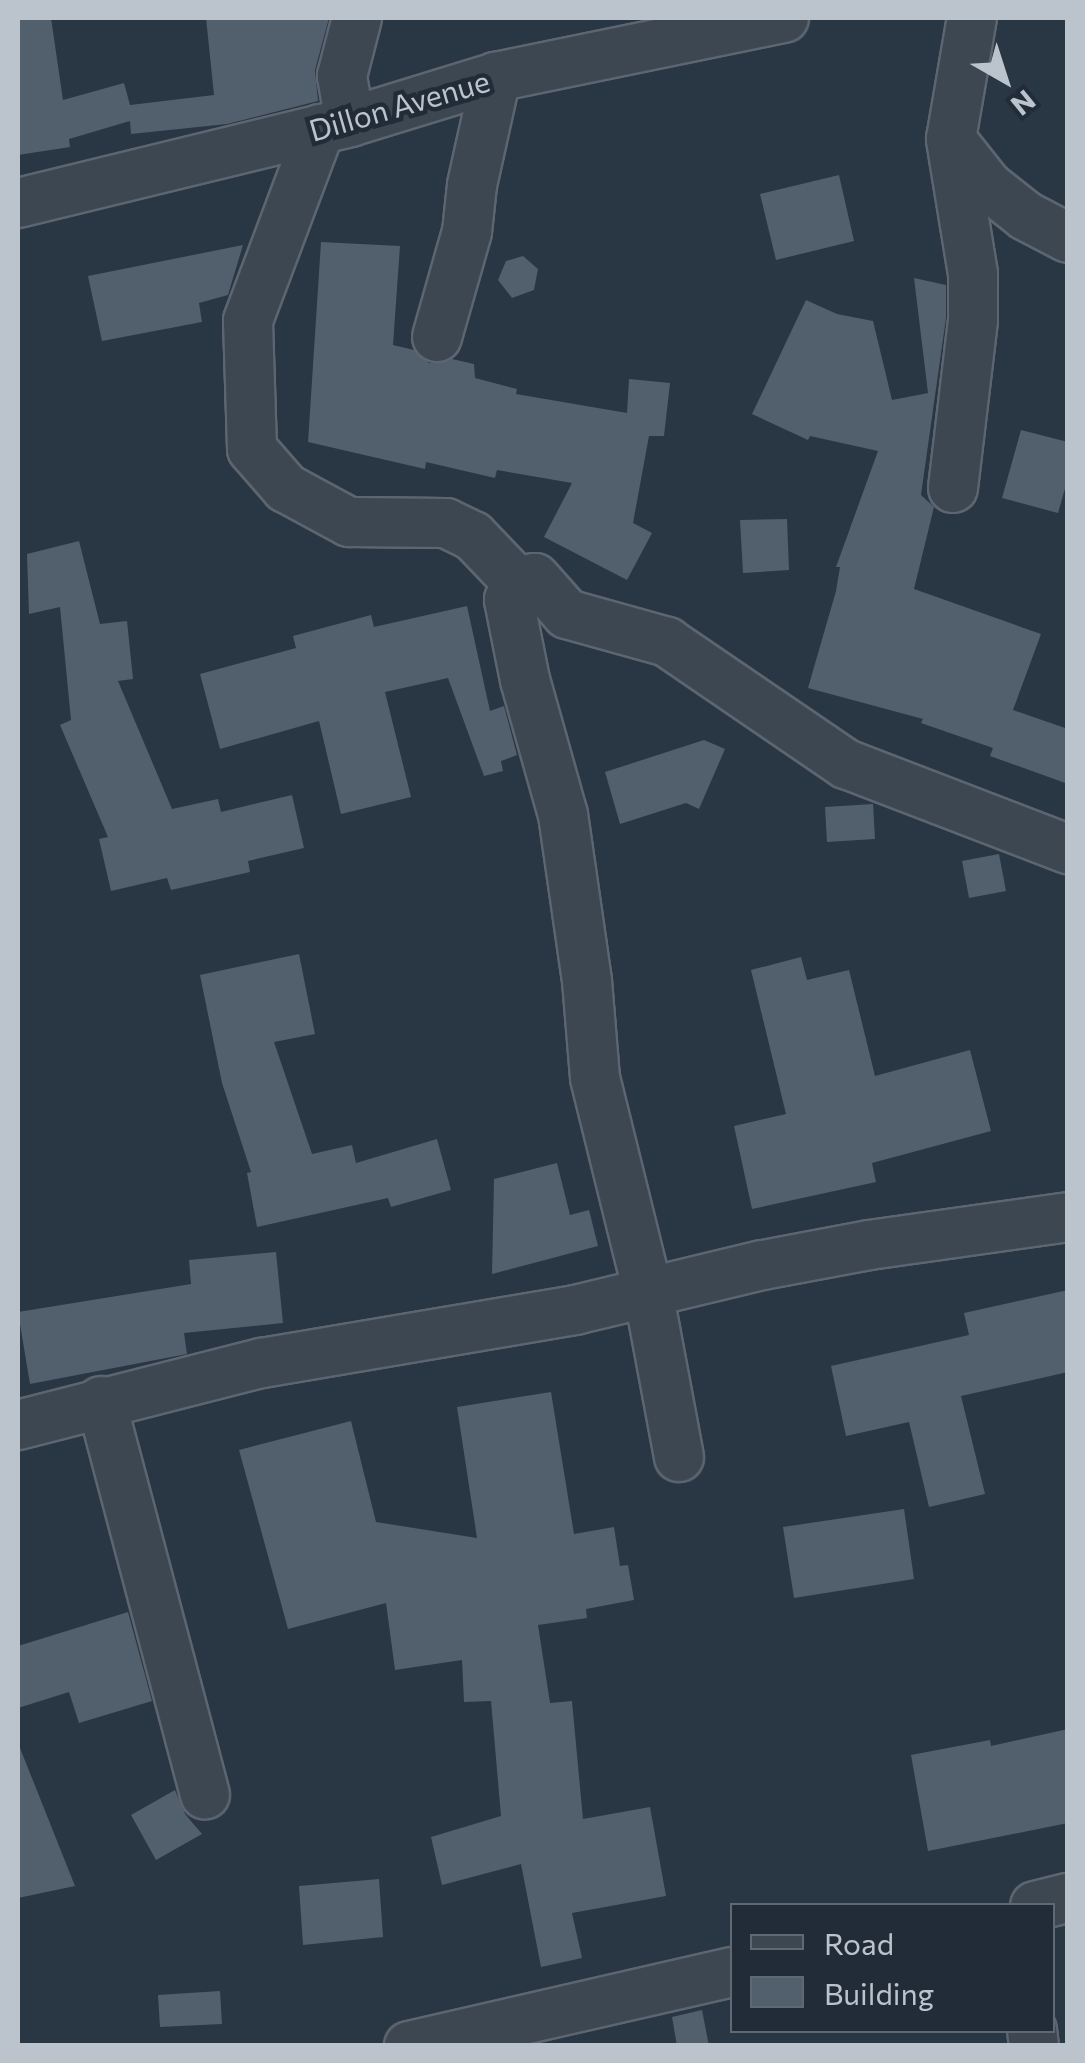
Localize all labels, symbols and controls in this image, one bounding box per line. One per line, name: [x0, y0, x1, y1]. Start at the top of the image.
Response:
north arrow: [955, 30, 1055, 130]
street label: Dillon Avenue: [305, 62, 493, 148]
text: N: [1005, 83, 1043, 123]
legend: [730, 1903, 1055, 2033]
text: Road: [824, 1924, 894, 1961]
text: Building: [824, 1974, 934, 2011]

